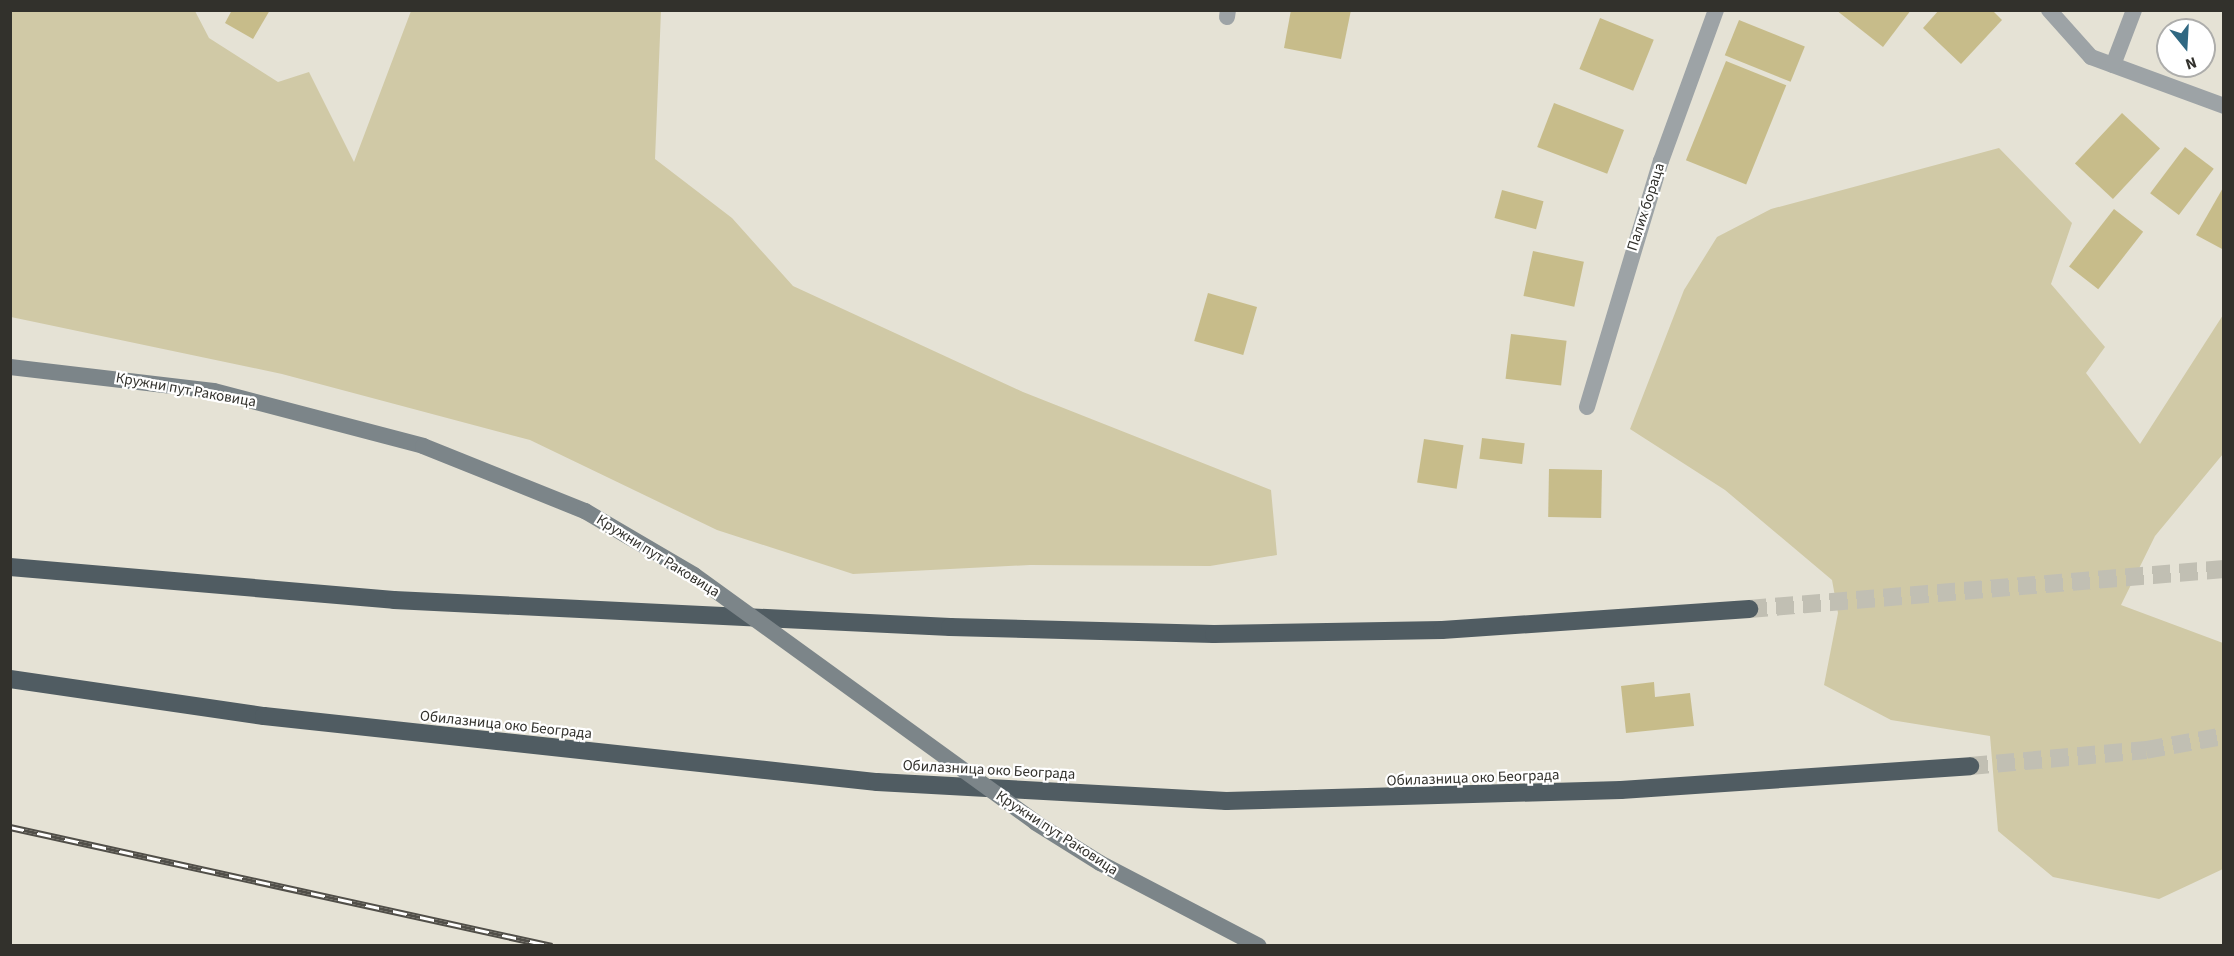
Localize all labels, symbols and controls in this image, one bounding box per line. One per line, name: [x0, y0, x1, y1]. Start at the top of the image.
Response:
north arrow: [2156, 18, 2216, 78]
text: N: [2182, 51, 2199, 75]
street label: Палих бораца: [1623, 161, 1669, 253]
street label: Кружни пут Раковица: [115, 369, 257, 411]
street label: Кружни пут Раковица: [593, 511, 723, 601]
street label: Обилазница око Београда: [419, 707, 593, 743]
street label: Обилазница око Београда: [902, 756, 1076, 784]
street label: Обилазница око Београда: [1386, 766, 1560, 790]
street label: Кружни пут Раковица: [993, 787, 1121, 879]

